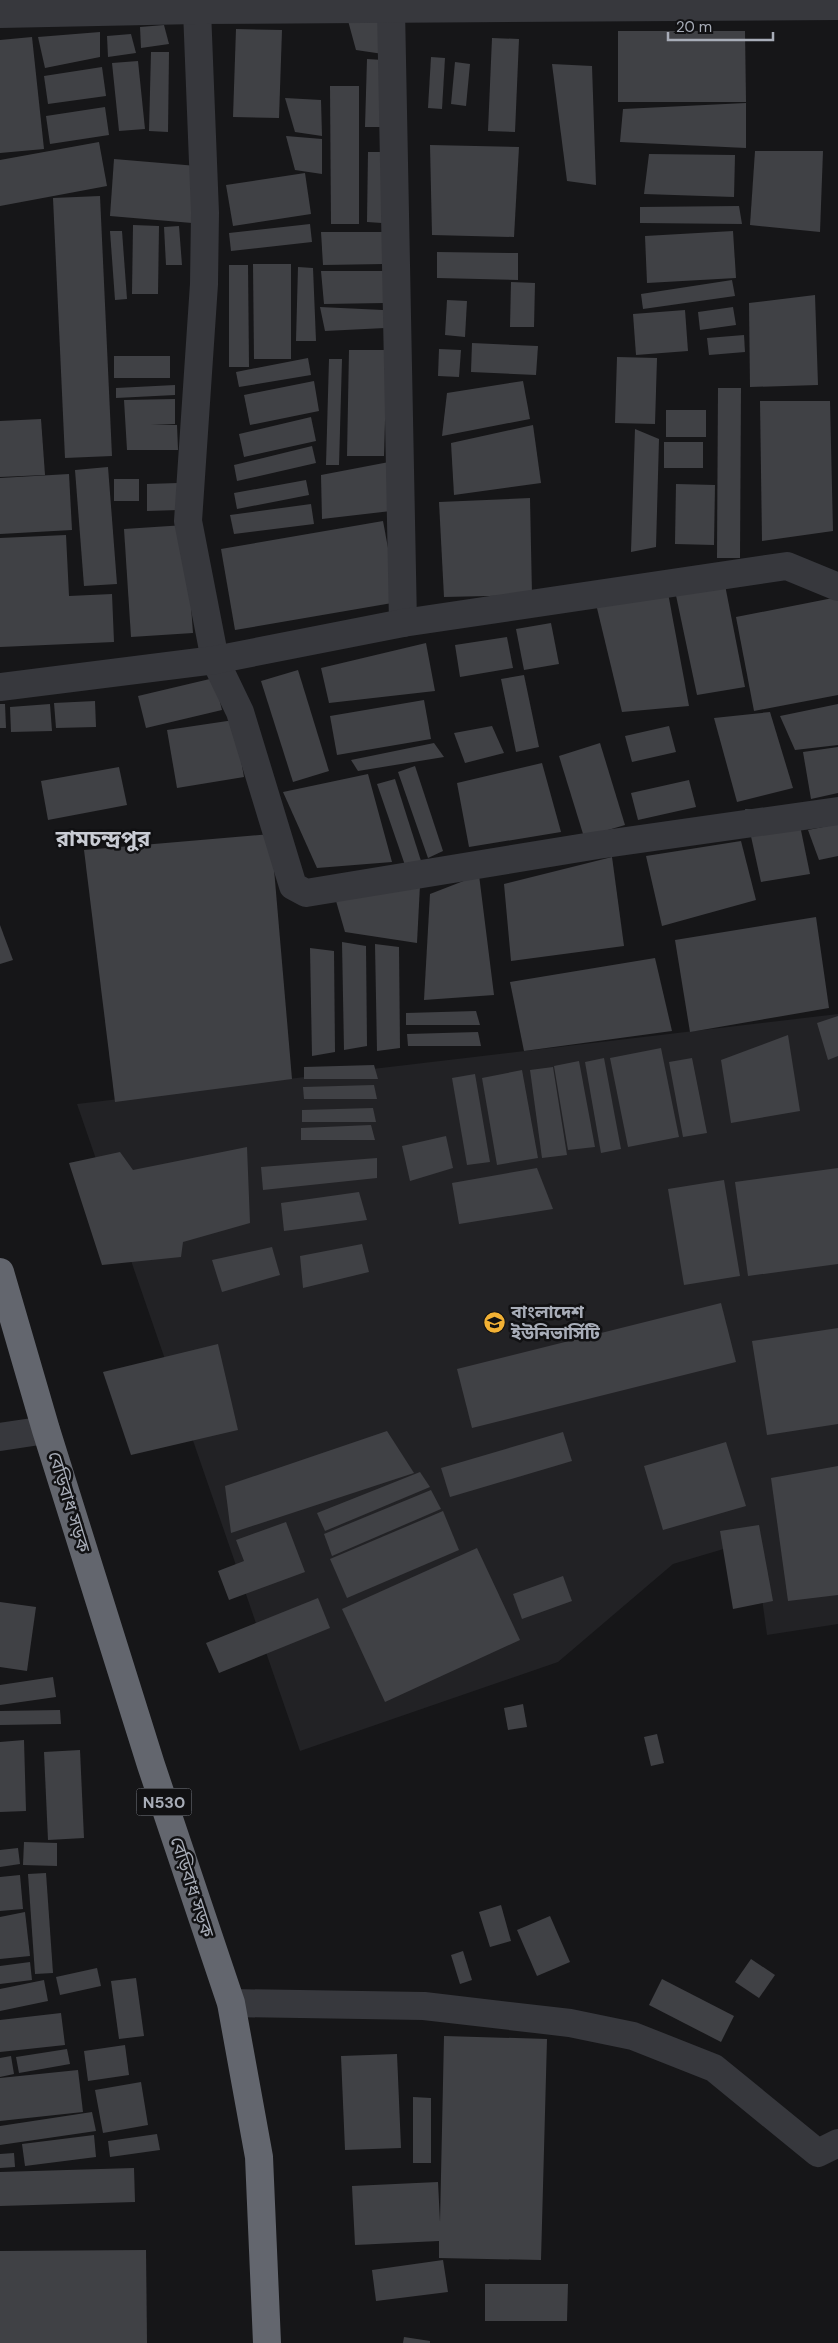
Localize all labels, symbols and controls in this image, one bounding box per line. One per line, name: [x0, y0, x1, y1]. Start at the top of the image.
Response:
scale bar: [668, 10, 773, 42]
text: 20 m: [676, 17, 712, 37]
district label: রামচন্দ্রপুর: [55, 824, 151, 853]
place label: বাংলাদেশ ইউনিভার্সিটি: [510, 1300, 601, 1345]
school or university icon: বাংলাদেশ ইউনিভার্সিটি: [483, 1310, 507, 1334]
street label: বেড়িবাধ সড়ক: [42, 1449, 96, 1556]
road number: N530: [136, 1788, 192, 1815]
street label: বেড়িবাধ সড়ক: [164, 1834, 220, 1941]

